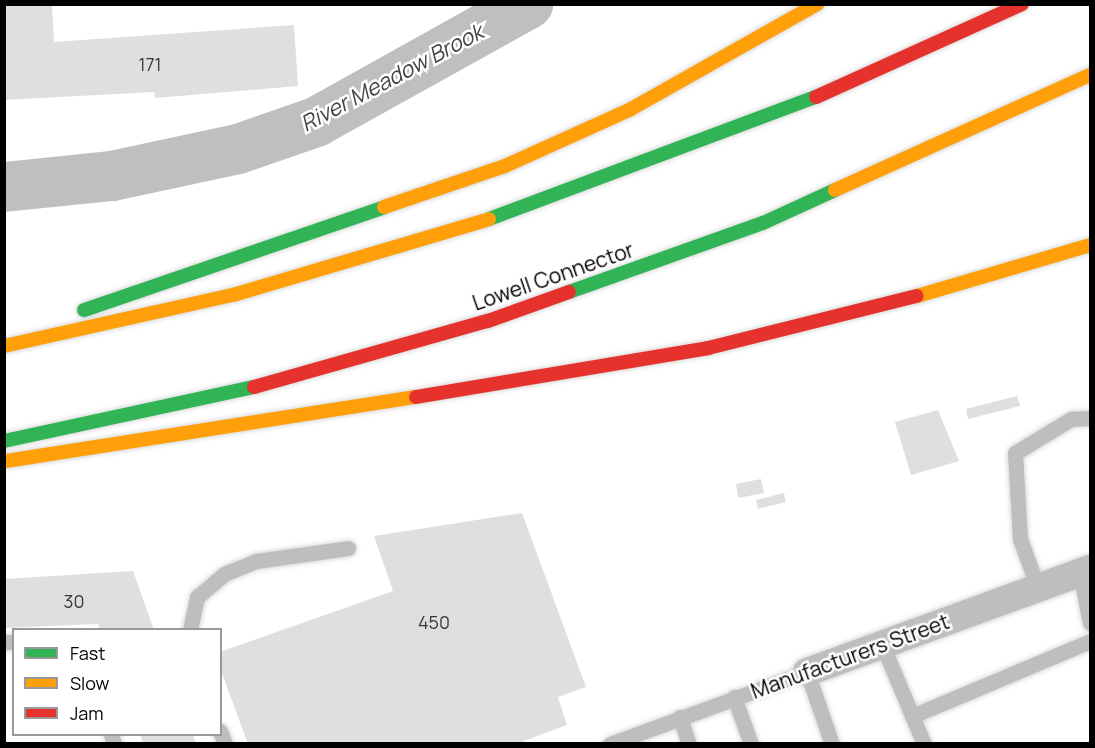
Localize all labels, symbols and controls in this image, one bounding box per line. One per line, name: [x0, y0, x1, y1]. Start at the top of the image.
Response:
water label: River Meadow Brook: [296, 19, 488, 137]
house number: 171: [138, 53, 162, 75]
street label: Lowell Connector: [469, 237, 637, 315]
house number: 30: [64, 590, 84, 612]
street label: Manufacturers Street: [747, 608, 953, 704]
house number: 450: [418, 611, 450, 633]
legend: [12, 628, 222, 736]
text: Fast: [70, 641, 105, 665]
text: Slow: [70, 671, 109, 695]
text: Jam: [70, 701, 104, 725]

